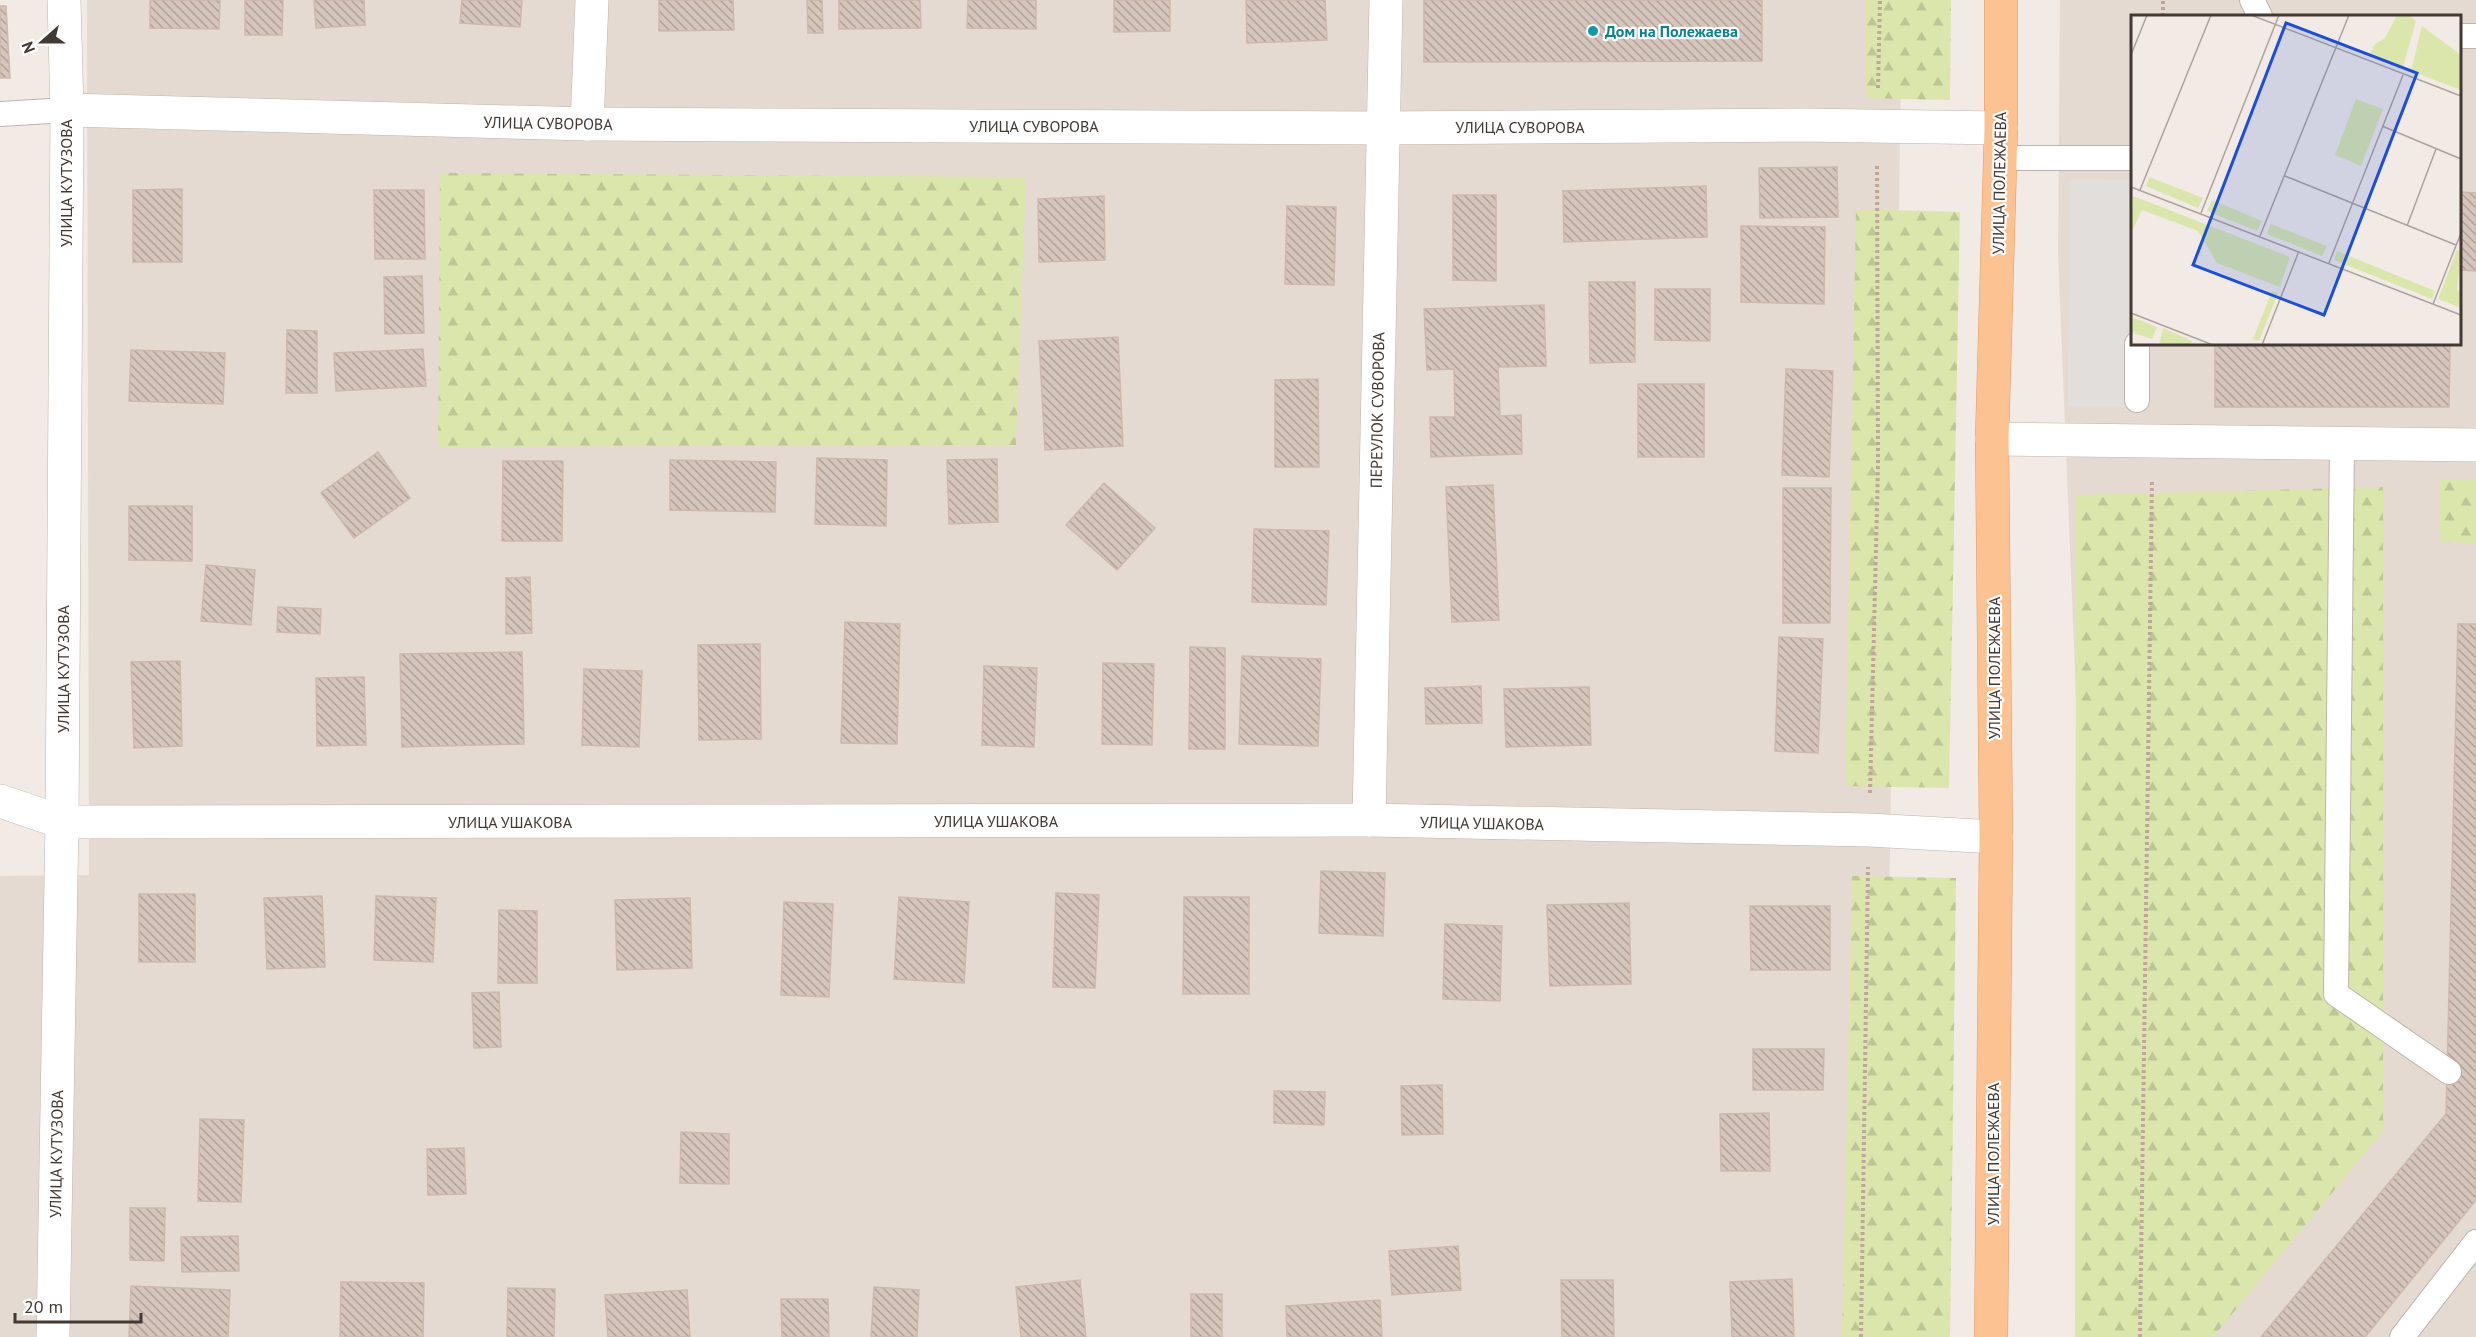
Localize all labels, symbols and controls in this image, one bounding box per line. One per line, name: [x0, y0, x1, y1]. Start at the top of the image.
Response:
north arrow: [12, 12, 72, 72]
inset map: [2131, 15, 2461, 345]
place label: Дом на Полежаева: [1605, 21, 1738, 41]
marker: Дом на Полежаева: [1586, 24, 1600, 38]
text: N: [17, 39, 39, 56]
street label: УЛИЦА ПОЛЕЖАЕВА: [1988, 111, 2010, 255]
street label: УЛИЦА СУВОРОВА: [483, 112, 613, 134]
street label: УЛИЦА СУВОРОВА: [969, 116, 1099, 136]
street label: УЛИЦА СУВОРОВА: [1455, 117, 1585, 137]
street label: УЛИЦА КУТУЗОВА: [56, 118, 76, 247]
street label: ПЕРЕУЛОК СУВОРОВА: [1366, 331, 1388, 488]
street label: УЛИЦА ПОЛЕЖАЕВА: [1984, 596, 2004, 739]
street label: УЛИЦА КУТУЗОВА: [53, 604, 73, 733]
street label: УЛИЦА УШАКОВА: [934, 811, 1059, 831]
street label: УЛИЦА УШАКОВА: [448, 812, 573, 832]
street label: УЛИЦА УШАКОВА: [1420, 812, 1545, 834]
street label: УЛИЦА ПОЛЕЖАЕВА: [1983, 1082, 2003, 1225]
street label: УЛИЦА КУТУЗОВА: [45, 1089, 67, 1218]
scale bar: [15, 1286, 141, 1324]
text: 20 m: [24, 1295, 63, 1318]

